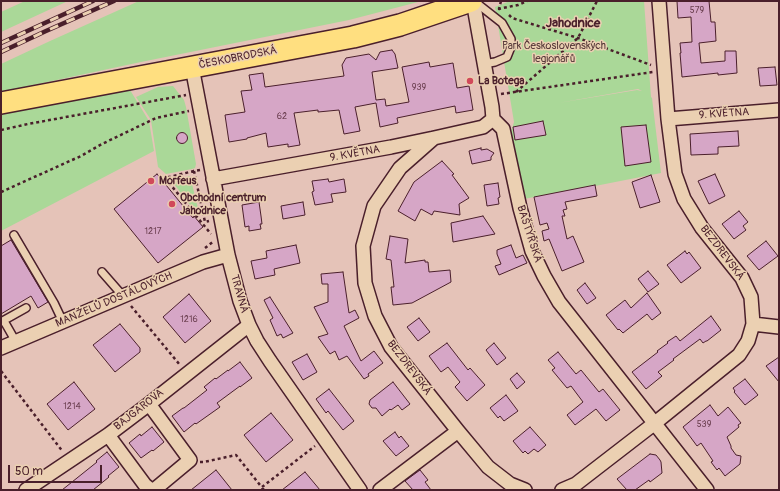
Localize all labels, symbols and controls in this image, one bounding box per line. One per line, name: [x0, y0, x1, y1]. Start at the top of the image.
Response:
house number: 579: [690, 6, 704, 16]
district label: Jahodnice: [546, 16, 600, 32]
park label: Park Československých legionářů: [502, 39, 606, 65]
street label: ČESKOBRODSKÁ: [198, 44, 278, 72]
place label: La Botega: [478, 74, 524, 88]
marker: La Botega: [465, 76, 475, 86]
house number: 939: [412, 83, 426, 93]
street label: 9. KVĚTNA: [698, 106, 750, 122]
house number: 62: [277, 112, 287, 122]
street label: 9. KVĚTNA: [329, 143, 381, 165]
place label: Morfeus: [159, 174, 196, 188]
marker: Morfeus: [146, 176, 156, 186]
place label: Obchodní centrum Jahodnice: [180, 191, 266, 217]
marker: Obchodní centrum Jahodnice: [167, 199, 177, 209]
street label: BAŠTÝŘSKÁ: [514, 204, 544, 264]
street label: BEZDREVSKÁ: [697, 223, 747, 283]
house number: 1217: [145, 227, 161, 237]
street label: MANŽELŮ DOSTÁLOVÝCH: [54, 269, 174, 331]
street label: TRAVNÁ: [227, 273, 251, 315]
house number: 1216: [180, 315, 198, 325]
street label: BEZDREVSKÁ: [384, 338, 434, 398]
street label: BAJGAROVA: [112, 387, 166, 433]
house number: 1214: [63, 402, 81, 412]
house number: 539: [697, 420, 711, 430]
scale bar: [10, 457, 104, 483]
text: 50 m: [15, 464, 43, 479]

